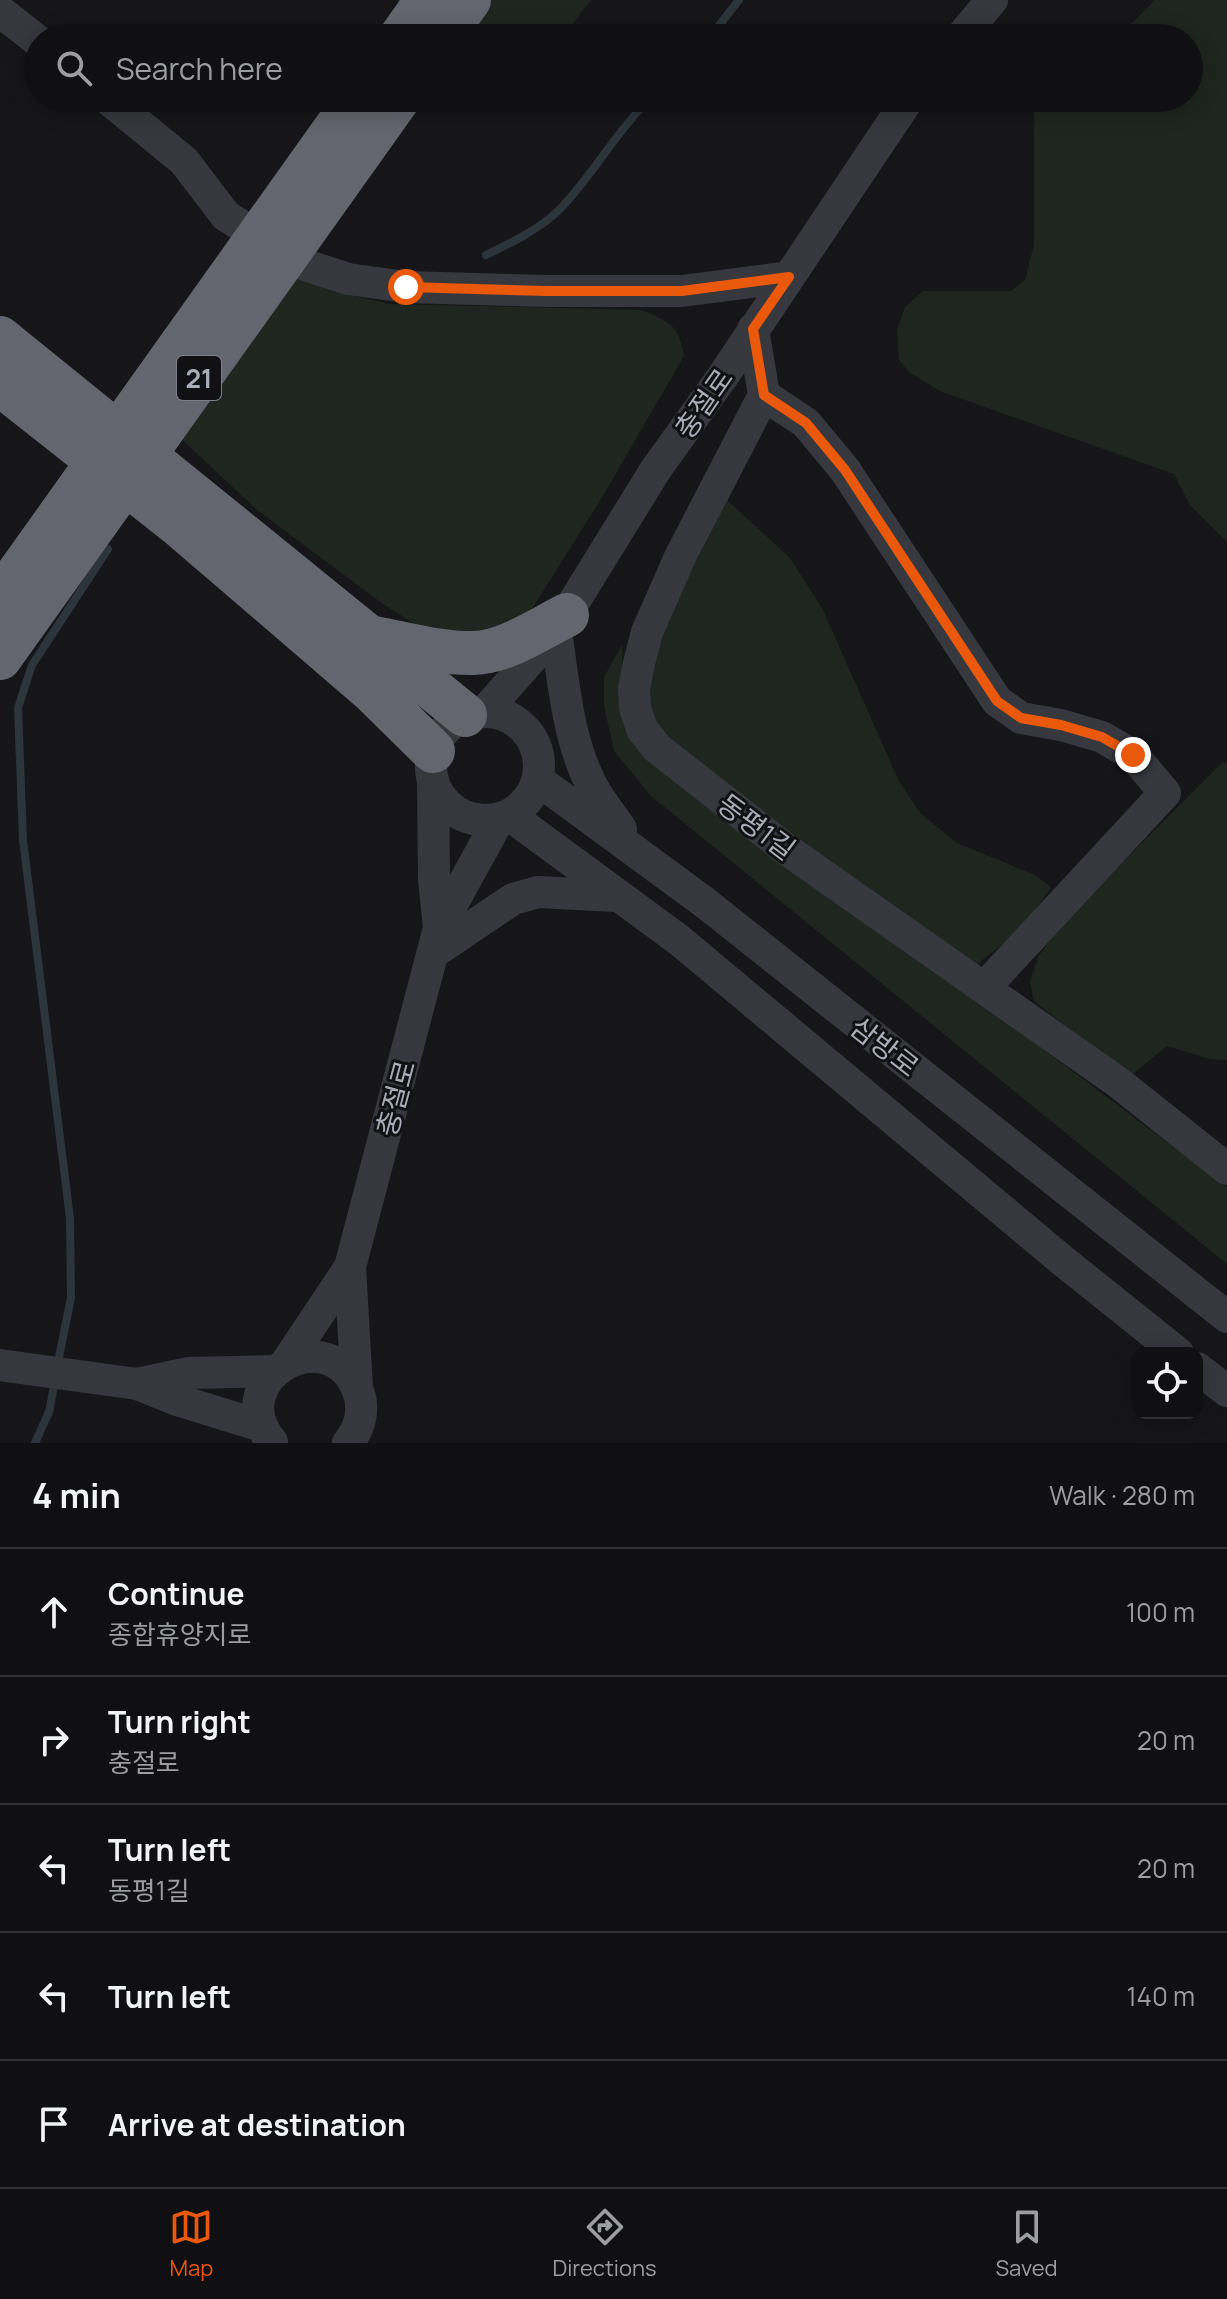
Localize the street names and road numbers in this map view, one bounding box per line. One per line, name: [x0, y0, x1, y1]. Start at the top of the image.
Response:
road number: 21: [177, 356, 221, 400]
street label: 충절로: [665, 360, 741, 446]
street label: 동평1길: [710, 784, 804, 868]
street label: 삼방로: [843, 1007, 927, 1085]
street label: 충절로: [367, 1056, 423, 1140]

